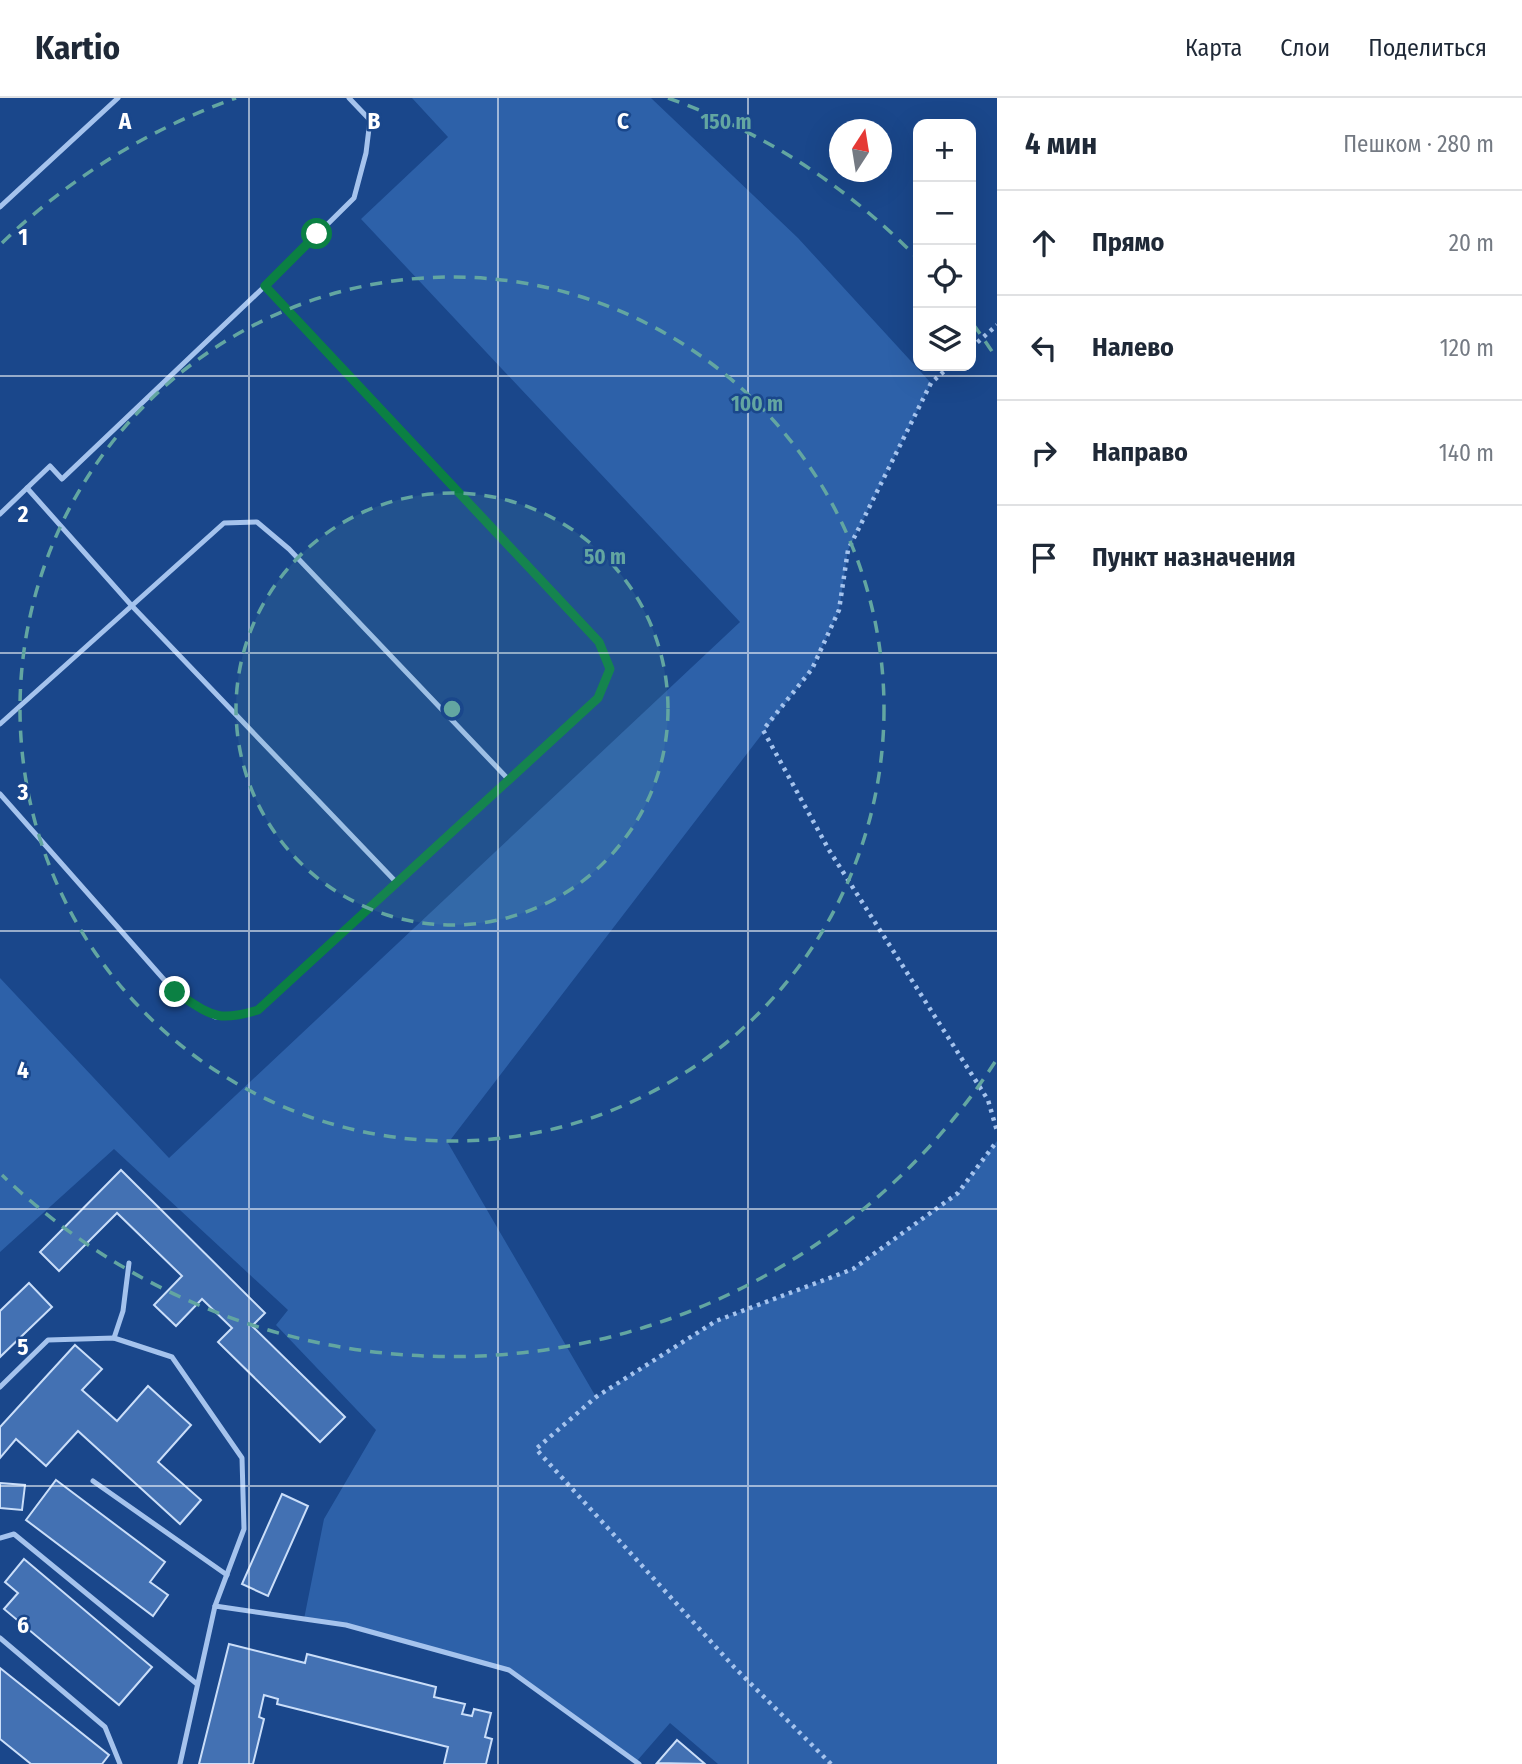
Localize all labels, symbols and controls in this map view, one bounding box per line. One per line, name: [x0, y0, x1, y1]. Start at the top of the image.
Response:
text: Kartio: [35, 28, 120, 68]
text: Карта: [1185, 34, 1242, 62]
text: Слои: [1280, 34, 1330, 62]
text: Поделиться: [1368, 34, 1487, 62]
text: A: [118, 107, 132, 135]
text: B: [368, 107, 381, 135]
text: C: [617, 107, 629, 135]
text: 150 m: [700, 109, 752, 135]
north arrow: [829, 119, 892, 182]
map controls: [913, 119, 976, 371]
button: +: [913, 119, 976, 182]
text: 4 мин: [1025, 126, 1097, 162]
text: Пешком · 280 m: [1343, 130, 1494, 158]
button: −: [913, 182, 976, 245]
route start: [301, 218, 332, 249]
text: 1: [18, 223, 28, 251]
icon: ahead: [1025, 224, 1063, 262]
text: Прямо: [1092, 227, 1164, 258]
text: 20 m: [1449, 229, 1494, 257]
button: locate: [913, 245, 976, 308]
button: layers: [913, 308, 976, 371]
icon: left: [1025, 329, 1063, 367]
text: Налево: [1092, 332, 1174, 363]
text: 120 m: [1440, 334, 1494, 362]
text: 100 m: [731, 391, 783, 417]
icon: right: [1025, 434, 1063, 472]
text: Направо: [1092, 437, 1188, 468]
text: 140 m: [1439, 439, 1494, 467]
text: 2: [17, 500, 29, 528]
icon: arrive: [1025, 539, 1063, 577]
text: Пункт назначения: [1092, 542, 1296, 573]
text: 50 m: [584, 544, 626, 570]
centre of rings: [440, 697, 464, 721]
text: 3: [17, 778, 29, 806]
route end: [159, 976, 190, 1007]
text: 4: [17, 1056, 29, 1084]
text: 5: [17, 1333, 29, 1361]
text: 6: [17, 1611, 29, 1639]

